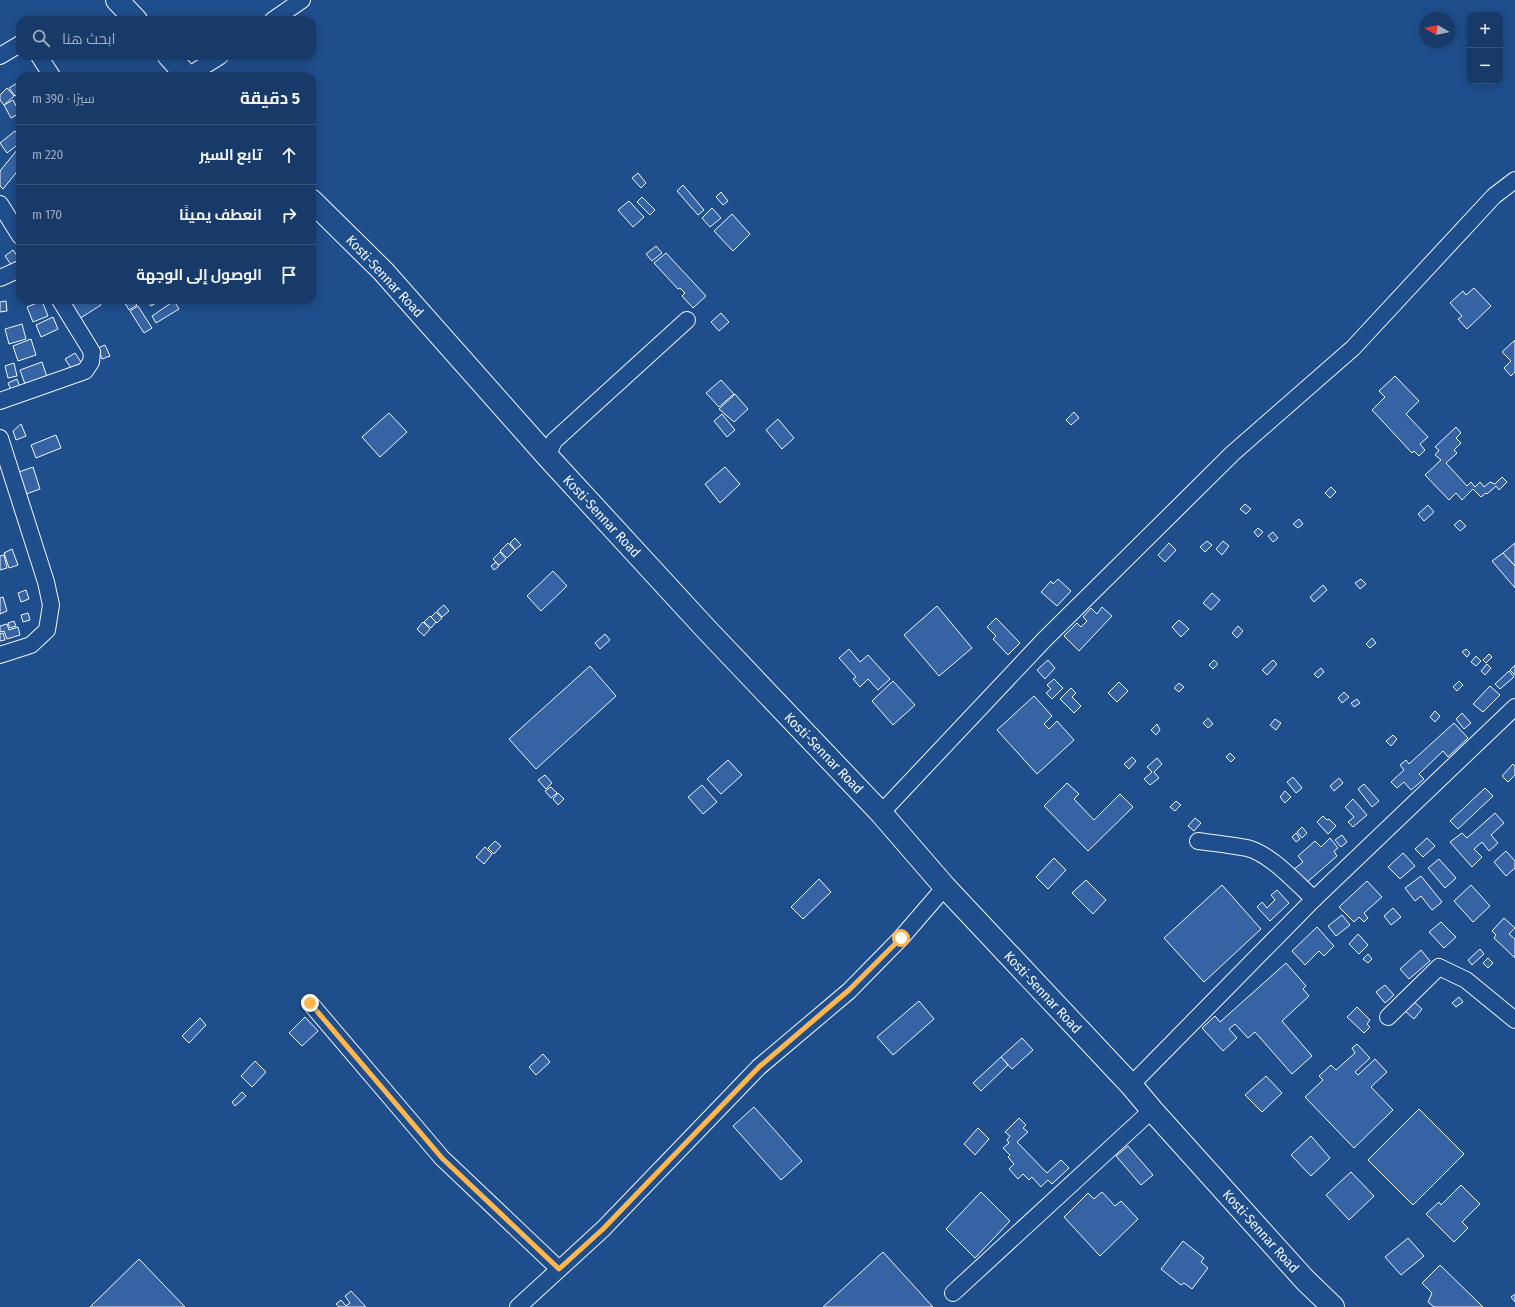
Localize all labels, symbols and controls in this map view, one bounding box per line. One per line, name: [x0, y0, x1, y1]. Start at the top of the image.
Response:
north arrow: [1419, 12, 1455, 48]
map controls: [1467, 12, 1503, 84]
button: +: [1467, 12, 1503, 48]
search box: [16, 16, 316, 60]
icon: search: [30, 27, 52, 49]
text: ابحث هنا: [62, 30, 116, 48]
button: −: [1467, 48, 1503, 84]
text: 5 دقيقة: [240, 88, 300, 109]
text: سيرًا · 390 m: [32, 91, 95, 106]
icon: ahead: [278, 144, 300, 166]
text: تابع السير: [199, 146, 262, 164]
text: 220 m: [32, 147, 63, 162]
icon: right: [278, 204, 300, 226]
text: انعطف يمينًا: [179, 206, 262, 224]
text: 170 m: [32, 207, 62, 222]
street label: Kosti-Sennar Road: [342, 232, 427, 321]
icon: arrive: [278, 264, 300, 286]
text: الوصول إلى الوجهة: [136, 266, 262, 284]
street label: Kosti-Sennar Road: [559, 472, 644, 561]
street label: Kosti-Sennar Road: [781, 709, 867, 797]
route start: [892, 929, 910, 947]
street label: Kosti-Sennar Road: [1000, 948, 1085, 1037]
route end: [301, 994, 319, 1012]
street label: Kosti-Sennar Road: [1219, 1186, 1302, 1276]

